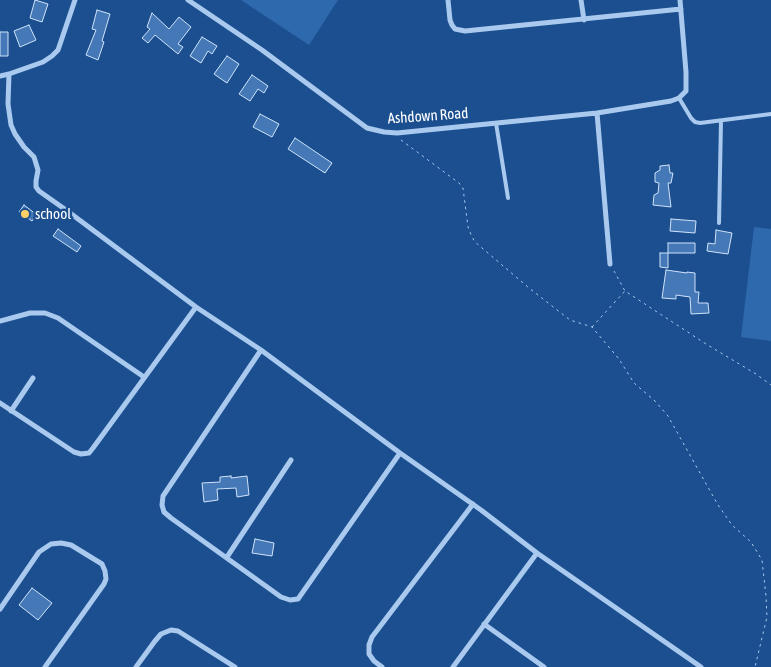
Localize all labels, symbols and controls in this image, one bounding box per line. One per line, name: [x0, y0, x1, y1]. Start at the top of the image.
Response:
street label: Ashdown Road: [387, 104, 469, 128]
place label: school: [35, 205, 71, 223]
marker: school: [19, 208, 31, 220]

